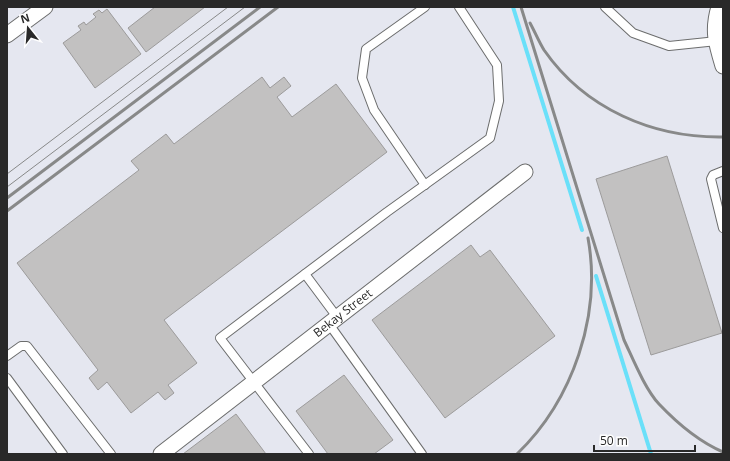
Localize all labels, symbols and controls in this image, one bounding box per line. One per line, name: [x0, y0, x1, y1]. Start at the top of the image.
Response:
north arrow: [8, 8, 48, 48]
text: N: [18, 9, 31, 26]
street label: Bekay Street: [310, 285, 375, 341]
scale bar: [594, 427, 695, 453]
text: 50 m: [600, 432, 628, 449]

